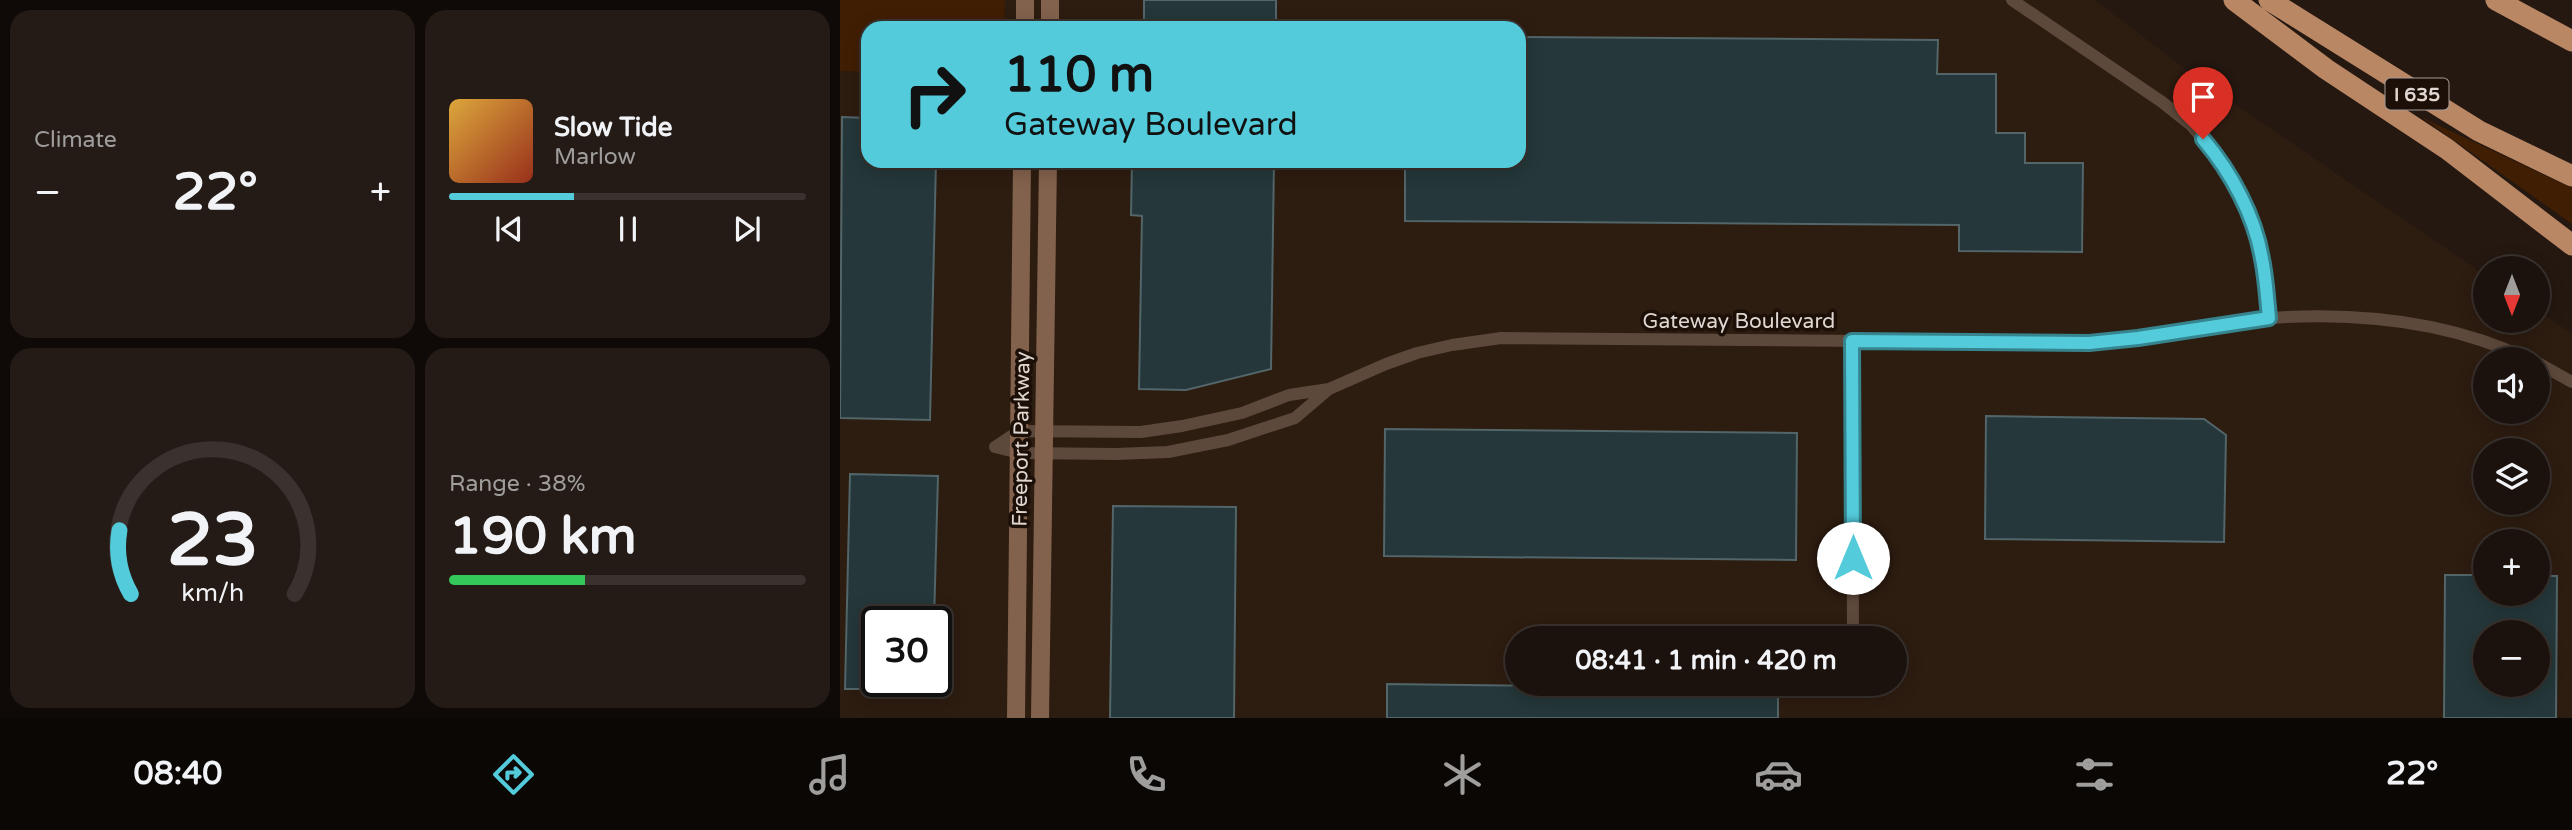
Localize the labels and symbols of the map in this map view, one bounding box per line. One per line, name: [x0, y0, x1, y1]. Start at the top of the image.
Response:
pin: [2173, 67, 2233, 139]
road number: I 635: [2386, 78, 2448, 110]
north arrow: [2473, 256, 2550, 332]
street label: Gateway Boulevard: [1643, 309, 1835, 334]
street label: Freeport Parkway: [1007, 351, 1036, 527]
position arrow: [1816, 521, 1890, 595]
speed limit sign: 30: [861, 606, 952, 697]

